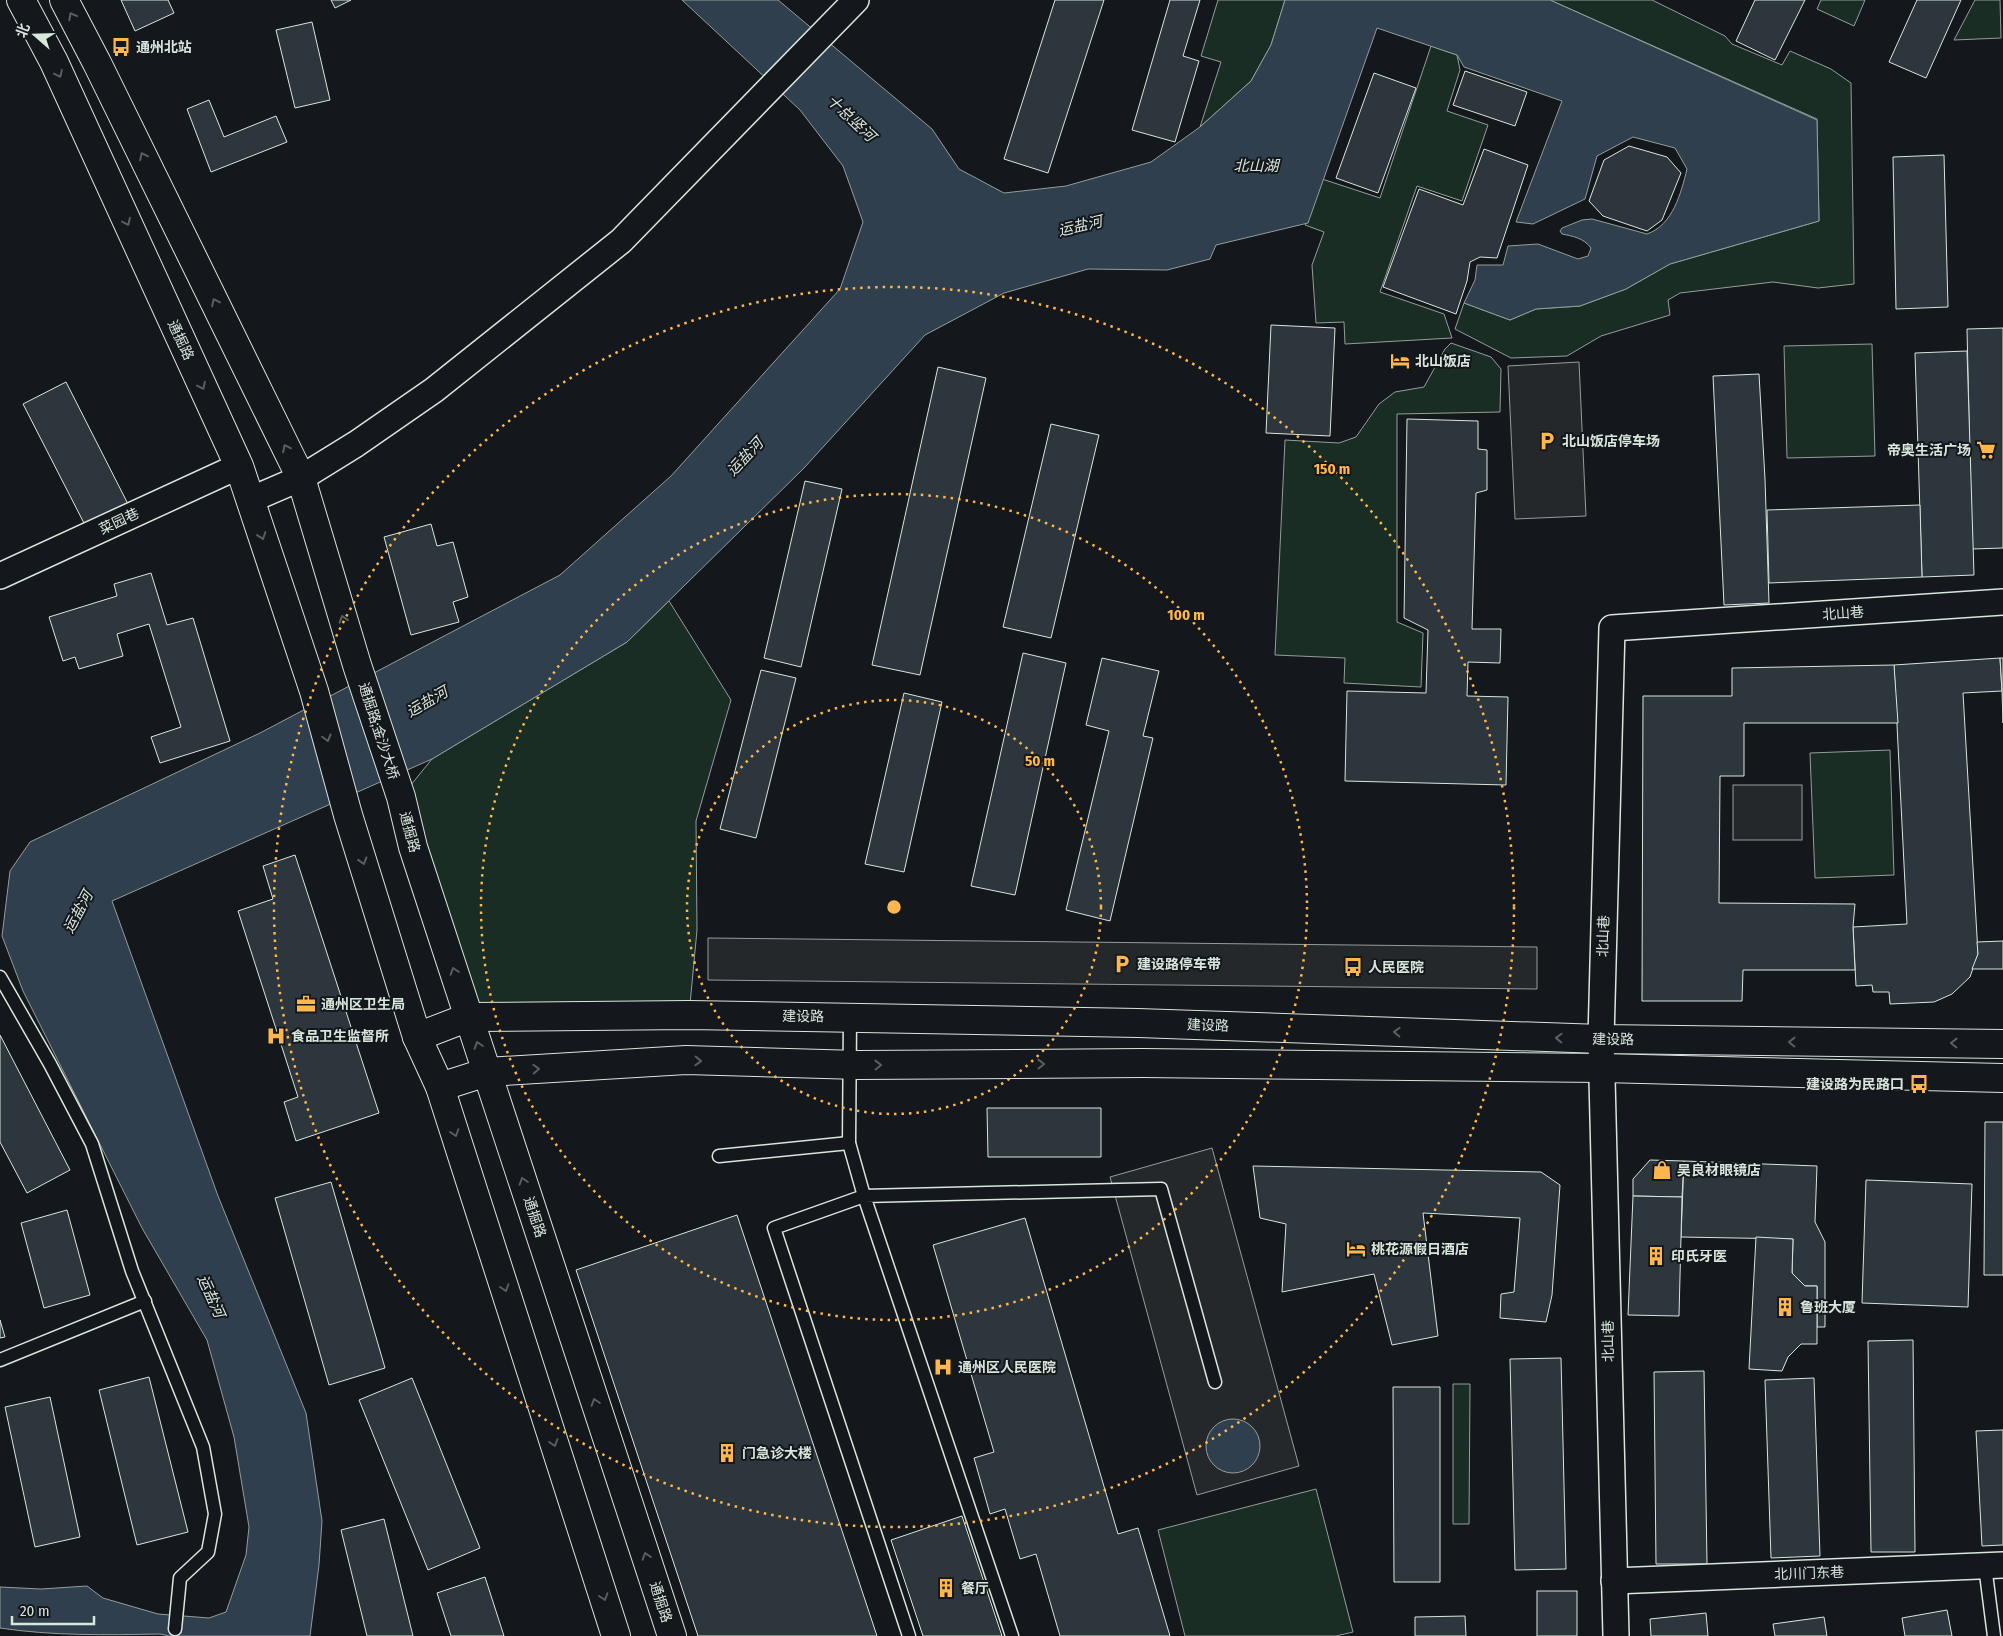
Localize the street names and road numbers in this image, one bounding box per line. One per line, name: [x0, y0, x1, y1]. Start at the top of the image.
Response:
street label: 通掘路: [164, 318, 197, 363]
street label: 菜园巷: [97, 505, 142, 538]
street label: 北山巷: [1821, 604, 1865, 623]
street label: 通掘路;金沙大桥: [355, 681, 402, 782]
street label: 通掘路: [396, 810, 423, 855]
street label: 北山巷: [1594, 915, 1613, 957]
street label: 建设路: [782, 1008, 824, 1025]
street label: 建设路: [1187, 1016, 1229, 1035]
street label: 建设路: [1592, 1031, 1634, 1048]
street label: 通掘路: [520, 1195, 549, 1240]
street label: 北山巷: [1600, 1320, 1617, 1362]
street label: 北川门东巷: [1774, 1564, 1844, 1583]
street label: 通掘路: [646, 1580, 675, 1625]

